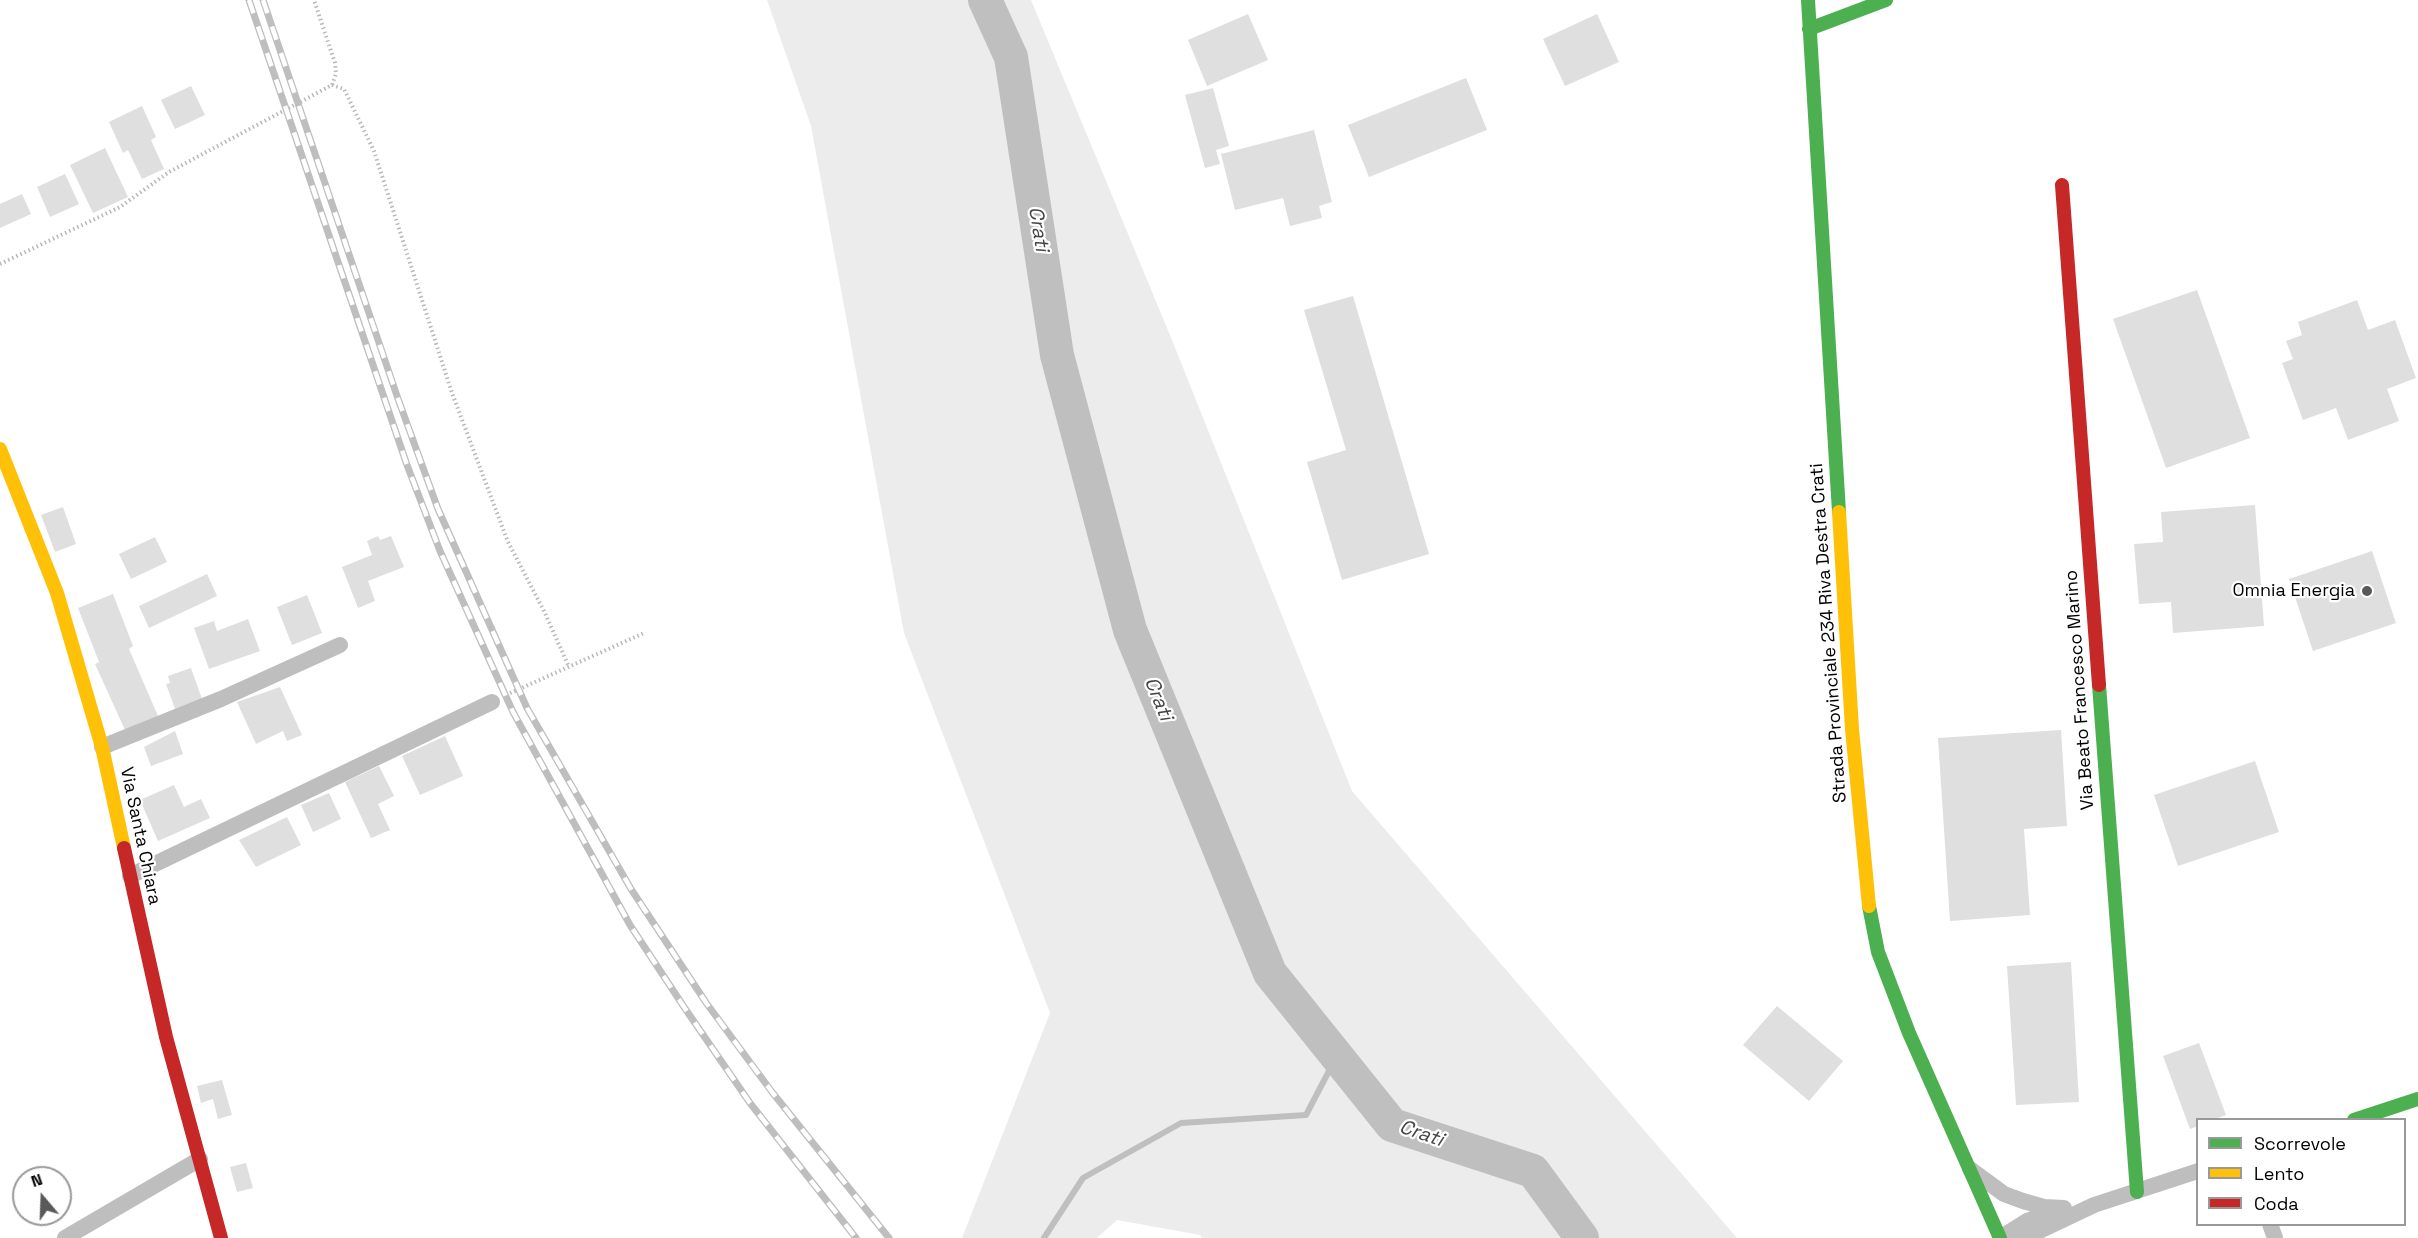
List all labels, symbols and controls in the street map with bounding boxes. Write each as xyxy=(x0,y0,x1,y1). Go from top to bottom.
water label: Crati xyxy=(1023,205,1053,253)
street label: Strada Provinciale 234 Riva Destra Crati xyxy=(1806,462,1852,804)
street label: Via Beato Francesco Marino xyxy=(2061,569,2099,811)
place label: Omnia Energia xyxy=(2232,580,2355,602)
marker: Omnia Energia xyxy=(2360,584,2374,598)
water label: Crati xyxy=(1138,674,1178,724)
street label: Via Santa Chiara xyxy=(115,765,165,907)
water label: Crati xyxy=(1396,1115,1446,1153)
legend xyxy=(2196,1118,2406,1226)
text: Scorrevole xyxy=(2254,1132,2346,1155)
text: Lento xyxy=(2254,1162,2304,1185)
north arrow xyxy=(12,1166,72,1226)
text: N xyxy=(28,1169,45,1192)
text: Coda xyxy=(2254,1192,2299,1215)

